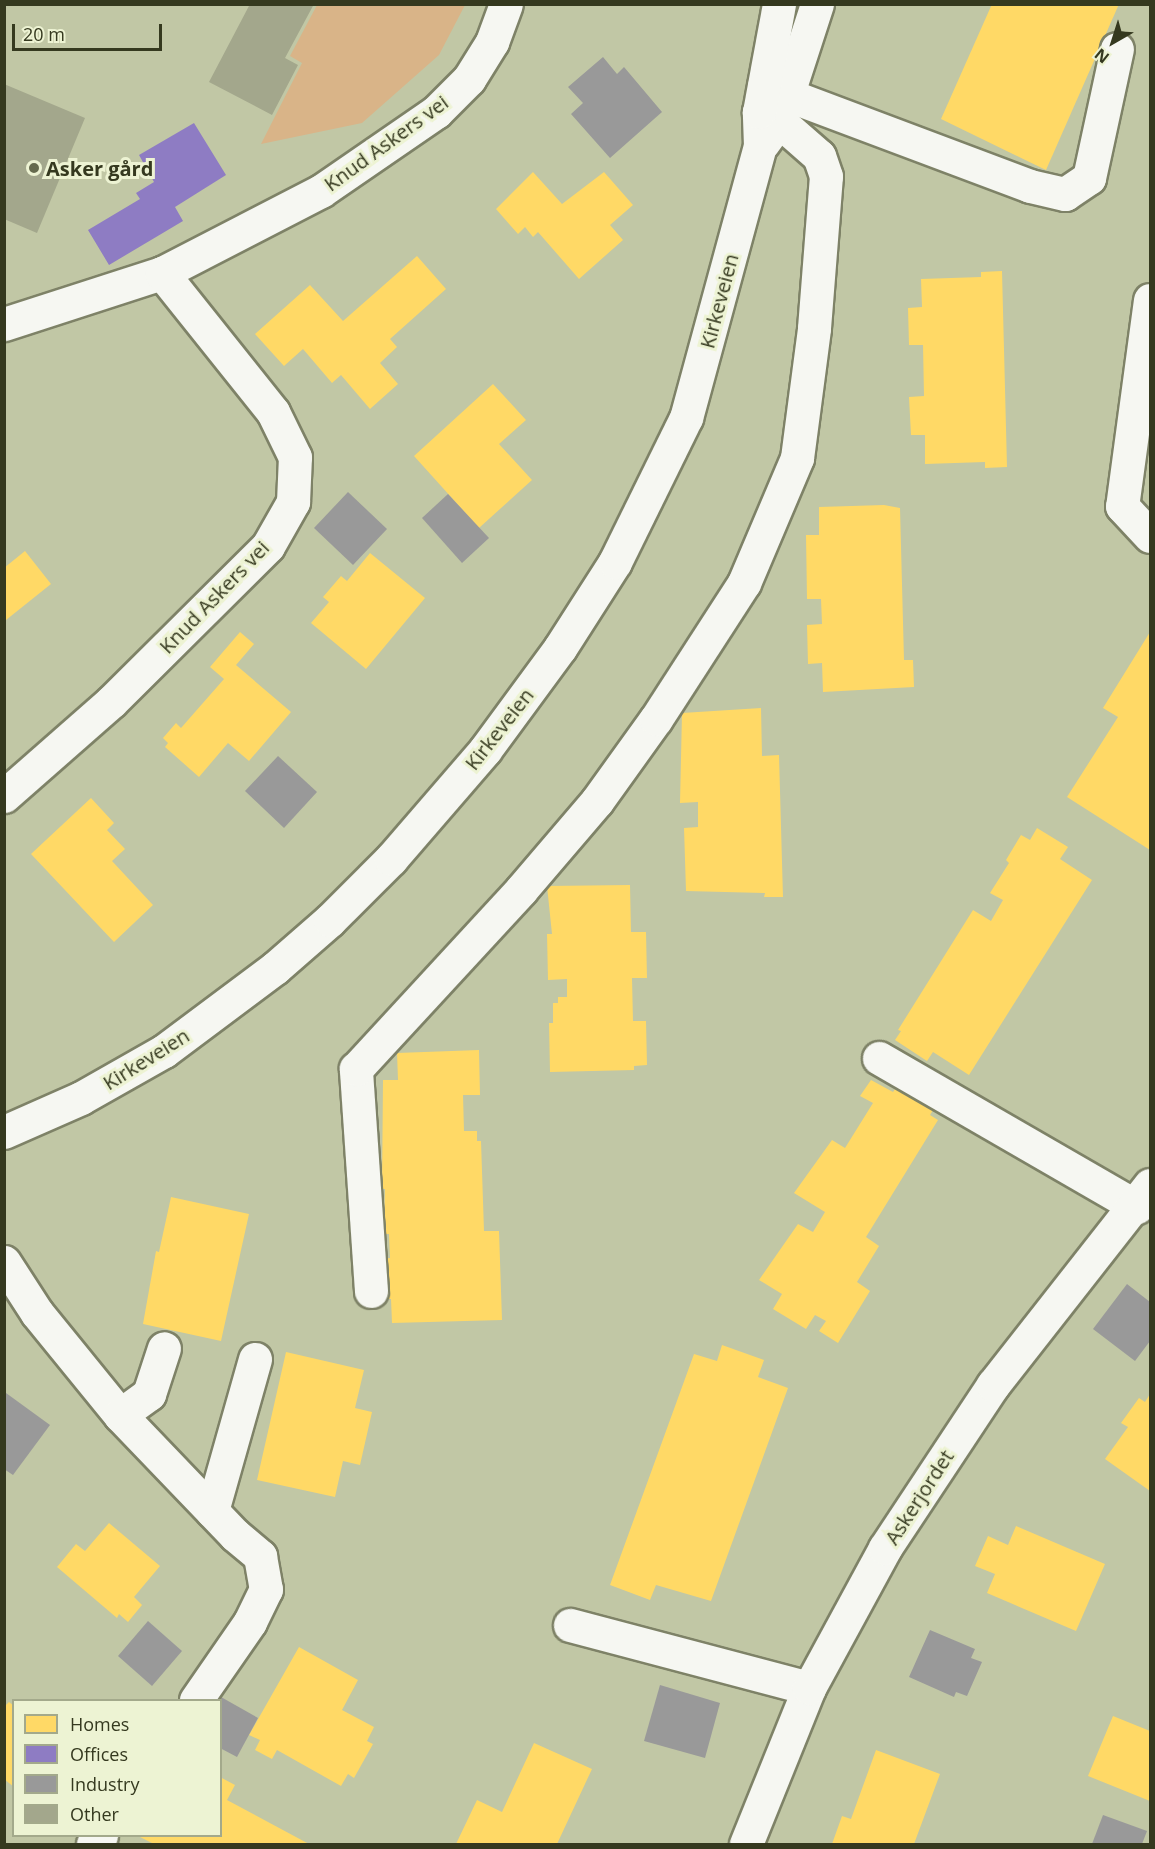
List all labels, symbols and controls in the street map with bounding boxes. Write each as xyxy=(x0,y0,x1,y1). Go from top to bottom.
scale bar xyxy=(15,12,165,50)
north arrow xyxy=(1083,12,1143,72)
text: 20 m xyxy=(23,22,65,46)
text: N xyxy=(1090,43,1114,69)
street label: Knud Askers vei xyxy=(319,90,453,196)
place label: Asker gård xyxy=(46,156,153,180)
marker: Asker gård xyxy=(27,161,41,175)
street label: Kirkeveien xyxy=(695,251,743,351)
street label: Knud Askers vei xyxy=(154,536,274,658)
street label: Kirkeveien xyxy=(460,683,538,775)
street label: Kirkeveien xyxy=(99,1023,193,1095)
street label: Askerjordet xyxy=(880,1445,958,1549)
legend xyxy=(12,1699,222,1837)
text: Homes xyxy=(70,1712,129,1736)
text: Offices xyxy=(70,1742,128,1766)
text: Industry xyxy=(70,1772,140,1796)
text: Other xyxy=(70,1802,119,1826)

